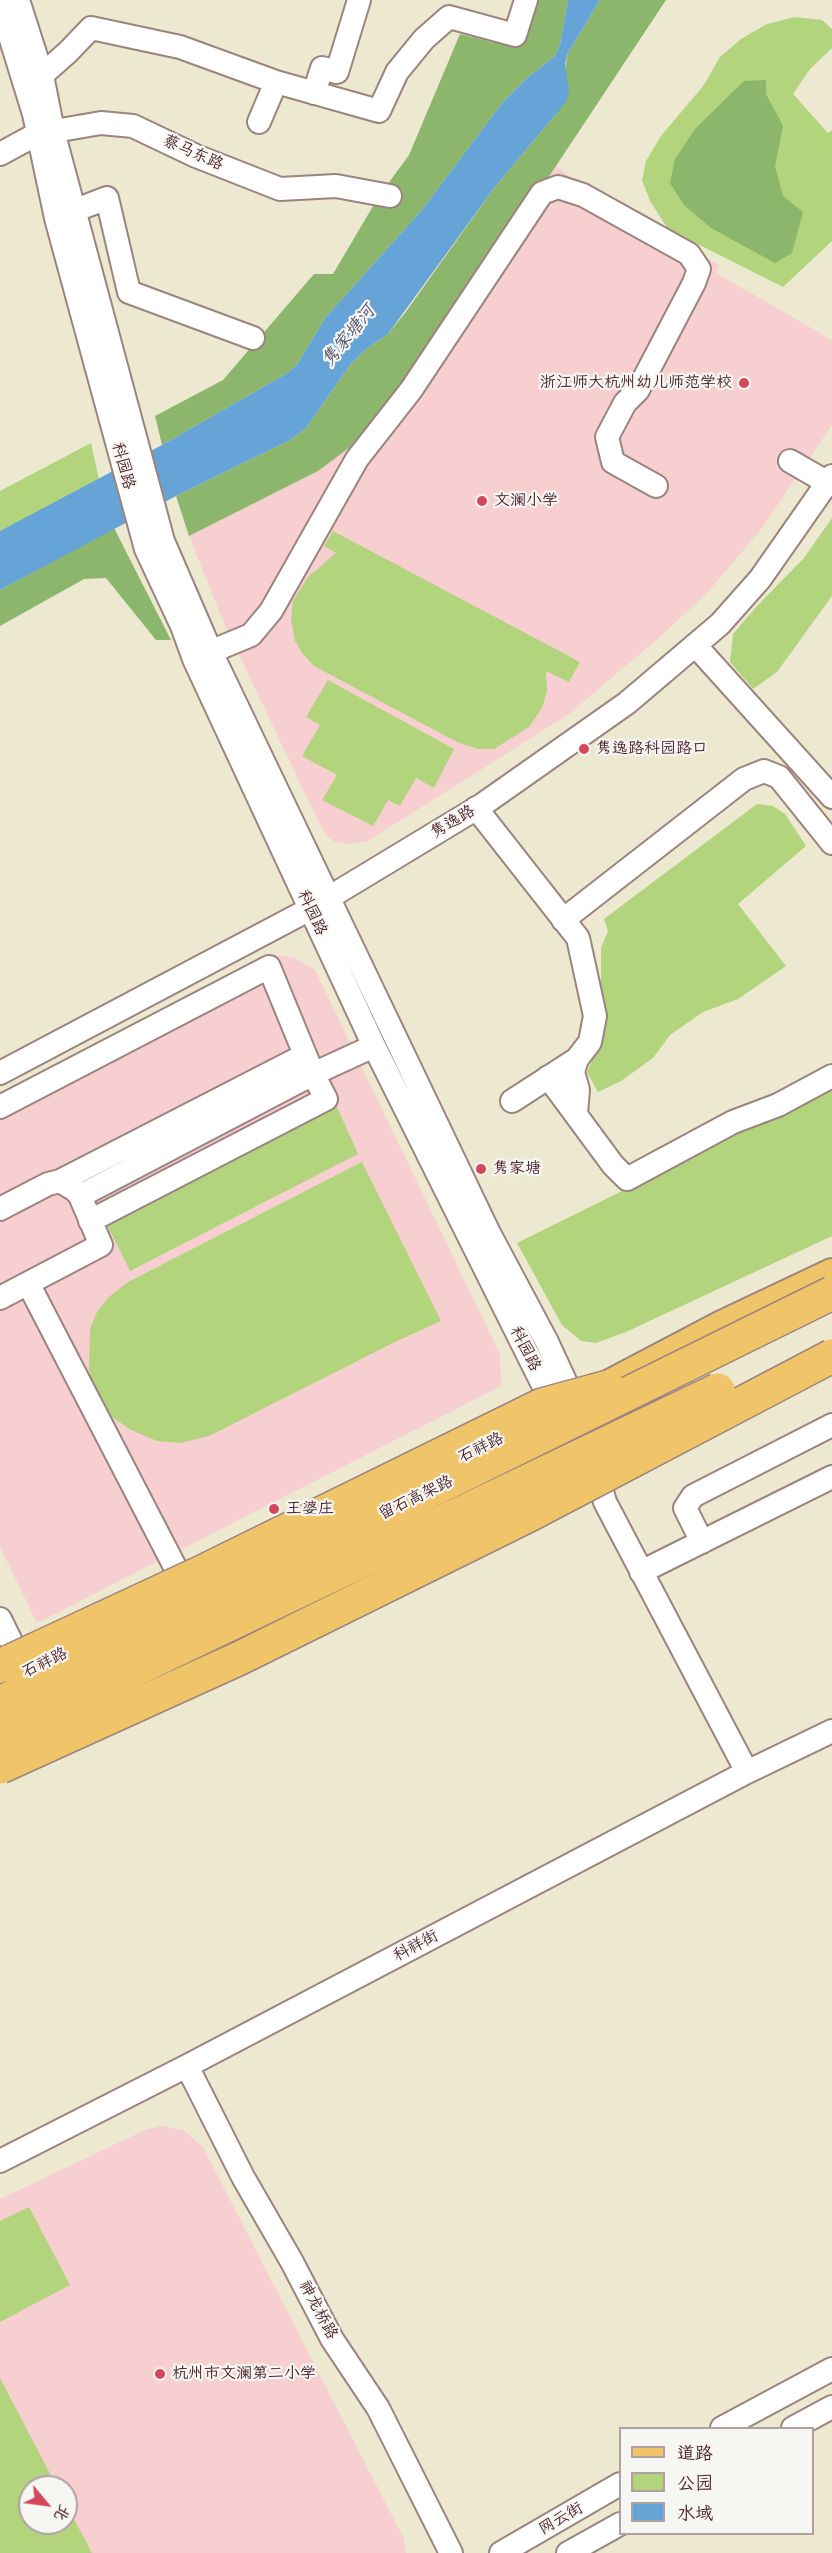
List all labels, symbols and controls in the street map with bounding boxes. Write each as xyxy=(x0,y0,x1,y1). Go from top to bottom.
street label: 蔡马东路 xyxy=(160,131,226,175)
water label: 隽家塘河 xyxy=(318,301,380,371)
place label: 浙江师大杭州幼儿师范学校 xyxy=(540,373,732,393)
marker: 浙江师大杭州幼儿师范学校 xyxy=(737,376,751,390)
street label: 科园路 xyxy=(108,440,138,492)
place label: 文澜小学 xyxy=(494,491,558,511)
marker: 文澜小学 xyxy=(475,494,489,508)
place label: 隽逸路科园路口 xyxy=(596,739,708,759)
marker: 隽逸路科园路口 xyxy=(577,742,591,756)
street label: 隽逸路 xyxy=(427,801,479,843)
street label: 科园路 xyxy=(293,887,331,939)
place label: 隽家塘 xyxy=(493,1159,541,1179)
marker: 隽家塘 xyxy=(474,1162,488,1176)
street label: 科园路 xyxy=(506,1323,544,1375)
street label: 石祥路 xyxy=(455,1429,507,1467)
street label: 留石高架路 xyxy=(376,1472,456,1524)
place label: 王婆庄 xyxy=(286,1499,334,1519)
marker: 王婆庄 xyxy=(267,1502,281,1516)
street label: 石祥路 xyxy=(19,1644,71,1682)
street label: 科祥街 xyxy=(390,1926,442,1966)
street label: 神龙桥路 xyxy=(295,2277,341,2343)
place label: 杭州市文澜第二小学 xyxy=(172,2364,316,2384)
marker: 杭州市文澜第二小学 xyxy=(153,2367,167,2381)
legend xyxy=(619,2427,814,2535)
text: 道路 xyxy=(677,2441,713,2465)
text: 公园 xyxy=(677,2471,713,2495)
north arrow xyxy=(18,2475,78,2535)
street label: 网云街 xyxy=(535,2499,587,2539)
text: 北 xyxy=(49,2501,76,2525)
text: 水域 xyxy=(677,2501,713,2525)

